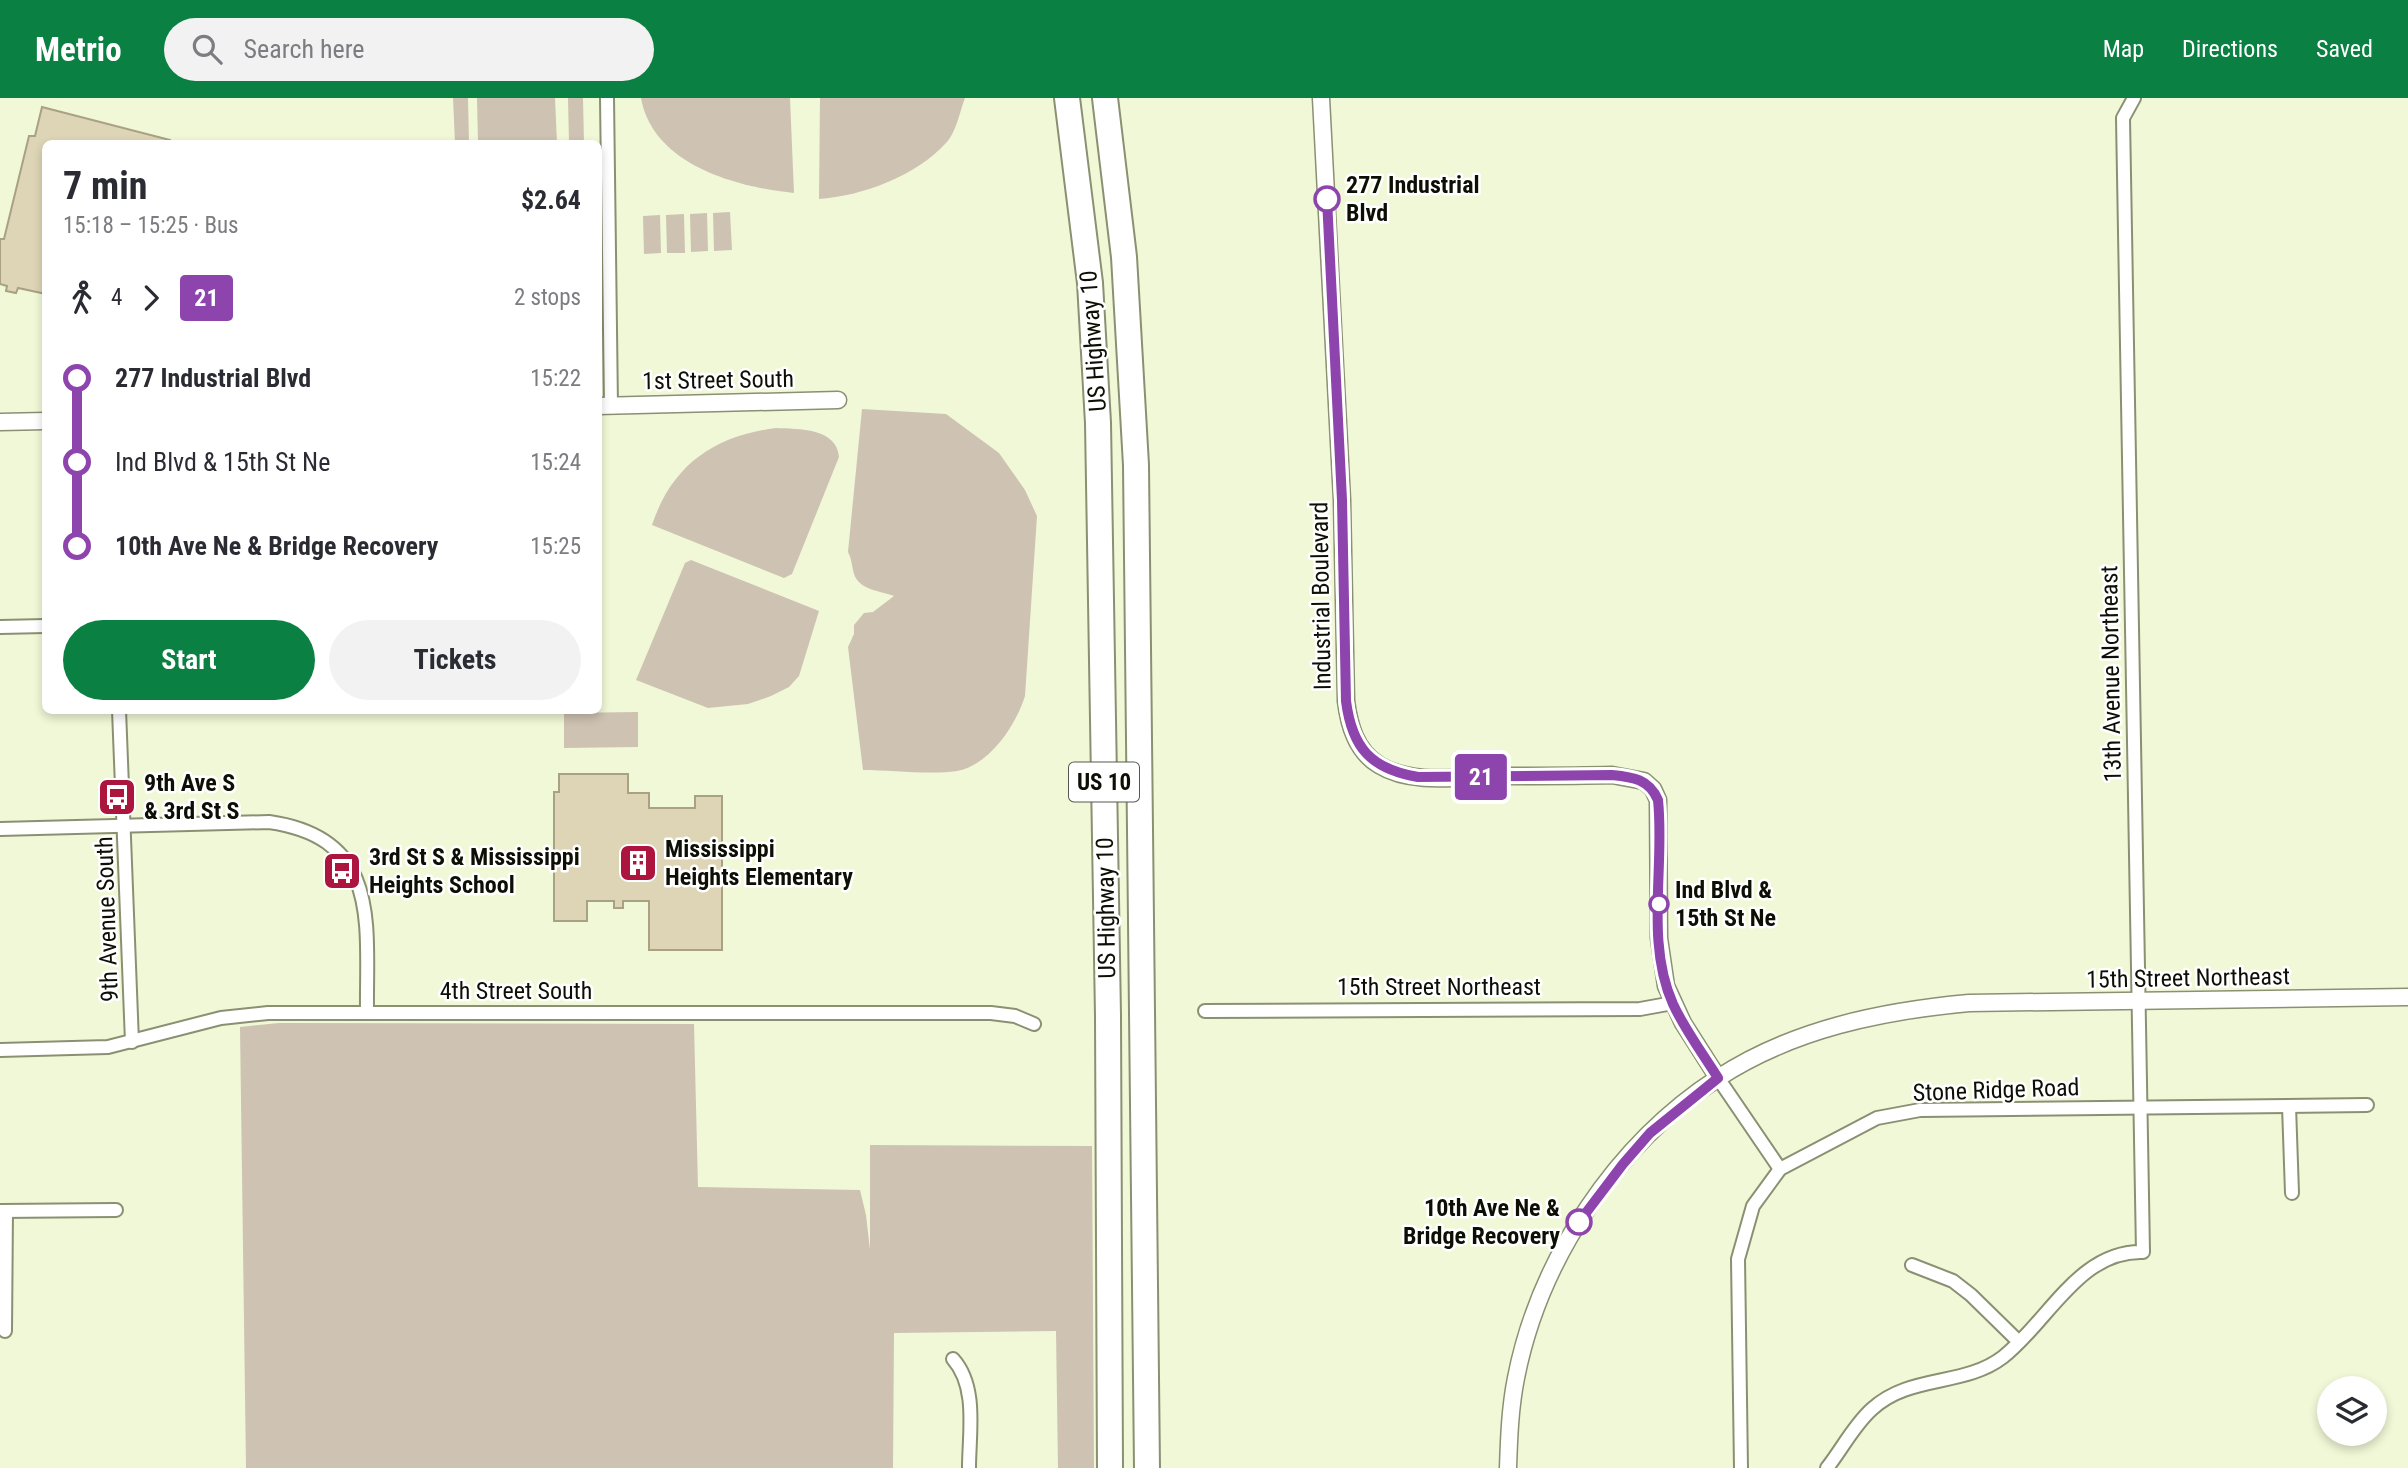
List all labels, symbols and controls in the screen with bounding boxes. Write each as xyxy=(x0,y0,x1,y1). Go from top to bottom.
search box xyxy=(164,18,654,81)
text: Metrio xyxy=(35,30,122,69)
icon: search xyxy=(188,30,226,68)
text: Search here xyxy=(244,34,365,64)
text: Map xyxy=(2103,35,2144,63)
text: Directions xyxy=(2182,35,2278,63)
text: Saved xyxy=(2316,35,2373,63)
text: 7 min xyxy=(63,164,147,208)
place label: 277 Industrial Blvd xyxy=(1346,171,1480,227)
text: $2.64 xyxy=(521,185,581,215)
marker: 277 Industrial Blvd xyxy=(1314,186,1340,212)
text: 15:18 – 15:25 · Bus xyxy=(63,212,239,239)
street label: US Highway 10 xyxy=(1074,270,1112,412)
icon: walk xyxy=(63,279,101,317)
icon: forward xyxy=(132,279,170,317)
text: 4 xyxy=(111,284,122,311)
text: 21 xyxy=(194,284,219,312)
text: 2 stops xyxy=(514,284,581,311)
text: 277 Industrial Blvd xyxy=(115,363,311,393)
text: 15:22 xyxy=(530,365,581,392)
street label: 1st Street South xyxy=(642,365,794,395)
text: Ind Blvd & 15th St Ne xyxy=(115,447,330,477)
text: 15:24 xyxy=(530,449,581,476)
street label: Industrial Boulevard xyxy=(1305,502,1337,690)
text: 10th Ave Ne & Bridge Recovery xyxy=(115,531,438,561)
text: 15:25 xyxy=(530,533,581,560)
street label: 13th Avenue Northeast xyxy=(2095,565,2127,783)
button: Start xyxy=(63,620,315,700)
button: Tickets xyxy=(329,620,581,700)
line badge: 21 xyxy=(1450,754,1512,800)
road number: US 10 xyxy=(1069,762,1139,802)
text: 21 xyxy=(1469,763,1493,791)
place label: 9th Ave S & 3rd St S xyxy=(144,769,240,825)
bus stop icon: 9th Ave S & 3rd St S xyxy=(96,776,138,818)
place label: Mississippi Heights Elementary xyxy=(665,835,853,891)
street label: 9th Avenue South xyxy=(90,836,124,1002)
street label: US Highway 10 xyxy=(1091,837,1121,979)
building icon: Mississippi Heights Elementary xyxy=(617,842,659,884)
place label: 3rd St S & Mississippi Heights School xyxy=(369,843,580,899)
bus stop icon: 3rd St S & Mississippi Heights School xyxy=(321,850,363,892)
place label: Ind Blvd & 15th St Ne xyxy=(1675,876,1776,932)
marker: Ind Blvd & 15th St Ne xyxy=(1649,894,1669,914)
street label: 15th Street Northeast xyxy=(2086,962,2290,994)
street label: 15th Street Northeast xyxy=(1337,973,1541,1001)
street label: 4th Street South xyxy=(440,977,592,1005)
street label: Stone Ridge Road xyxy=(1912,1073,2080,1107)
place label: 10th Ave Ne & Bridge Recovery xyxy=(1403,1194,1560,1250)
marker: 10th Ave Ne & Bridge Recovery xyxy=(1566,1209,1592,1235)
map controls xyxy=(2317,1376,2387,1446)
button: layers xyxy=(2317,1376,2387,1446)

